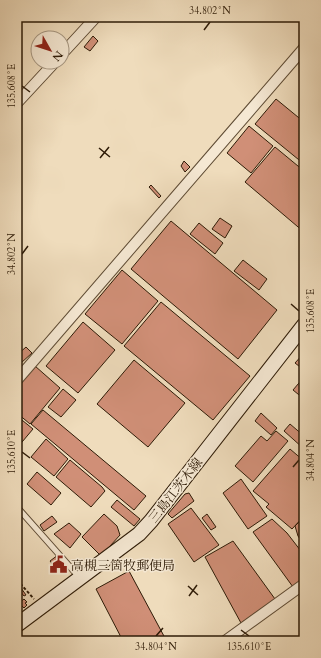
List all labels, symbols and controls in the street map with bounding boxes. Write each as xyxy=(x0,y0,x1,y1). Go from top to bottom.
text: 34.802°N xyxy=(189,4,231,18)
north arrow xyxy=(30,30,70,70)
text: N xyxy=(48,48,66,65)
text: 135.608°E xyxy=(5,64,19,108)
text: 34.802°N xyxy=(5,233,19,275)
text: 135.608°E xyxy=(304,289,318,333)
text: 135.610°E xyxy=(5,430,19,474)
text: 34.804°N xyxy=(304,439,318,481)
street label: 三島江茨木線 xyxy=(145,454,207,527)
public building icon: 高槻三箇牧郵便局 xyxy=(48,555,68,575)
place label: 高槻三箇牧郵便局 xyxy=(71,557,175,575)
text: 34.804°N xyxy=(135,640,177,654)
text: 135.610°E xyxy=(227,640,271,654)

